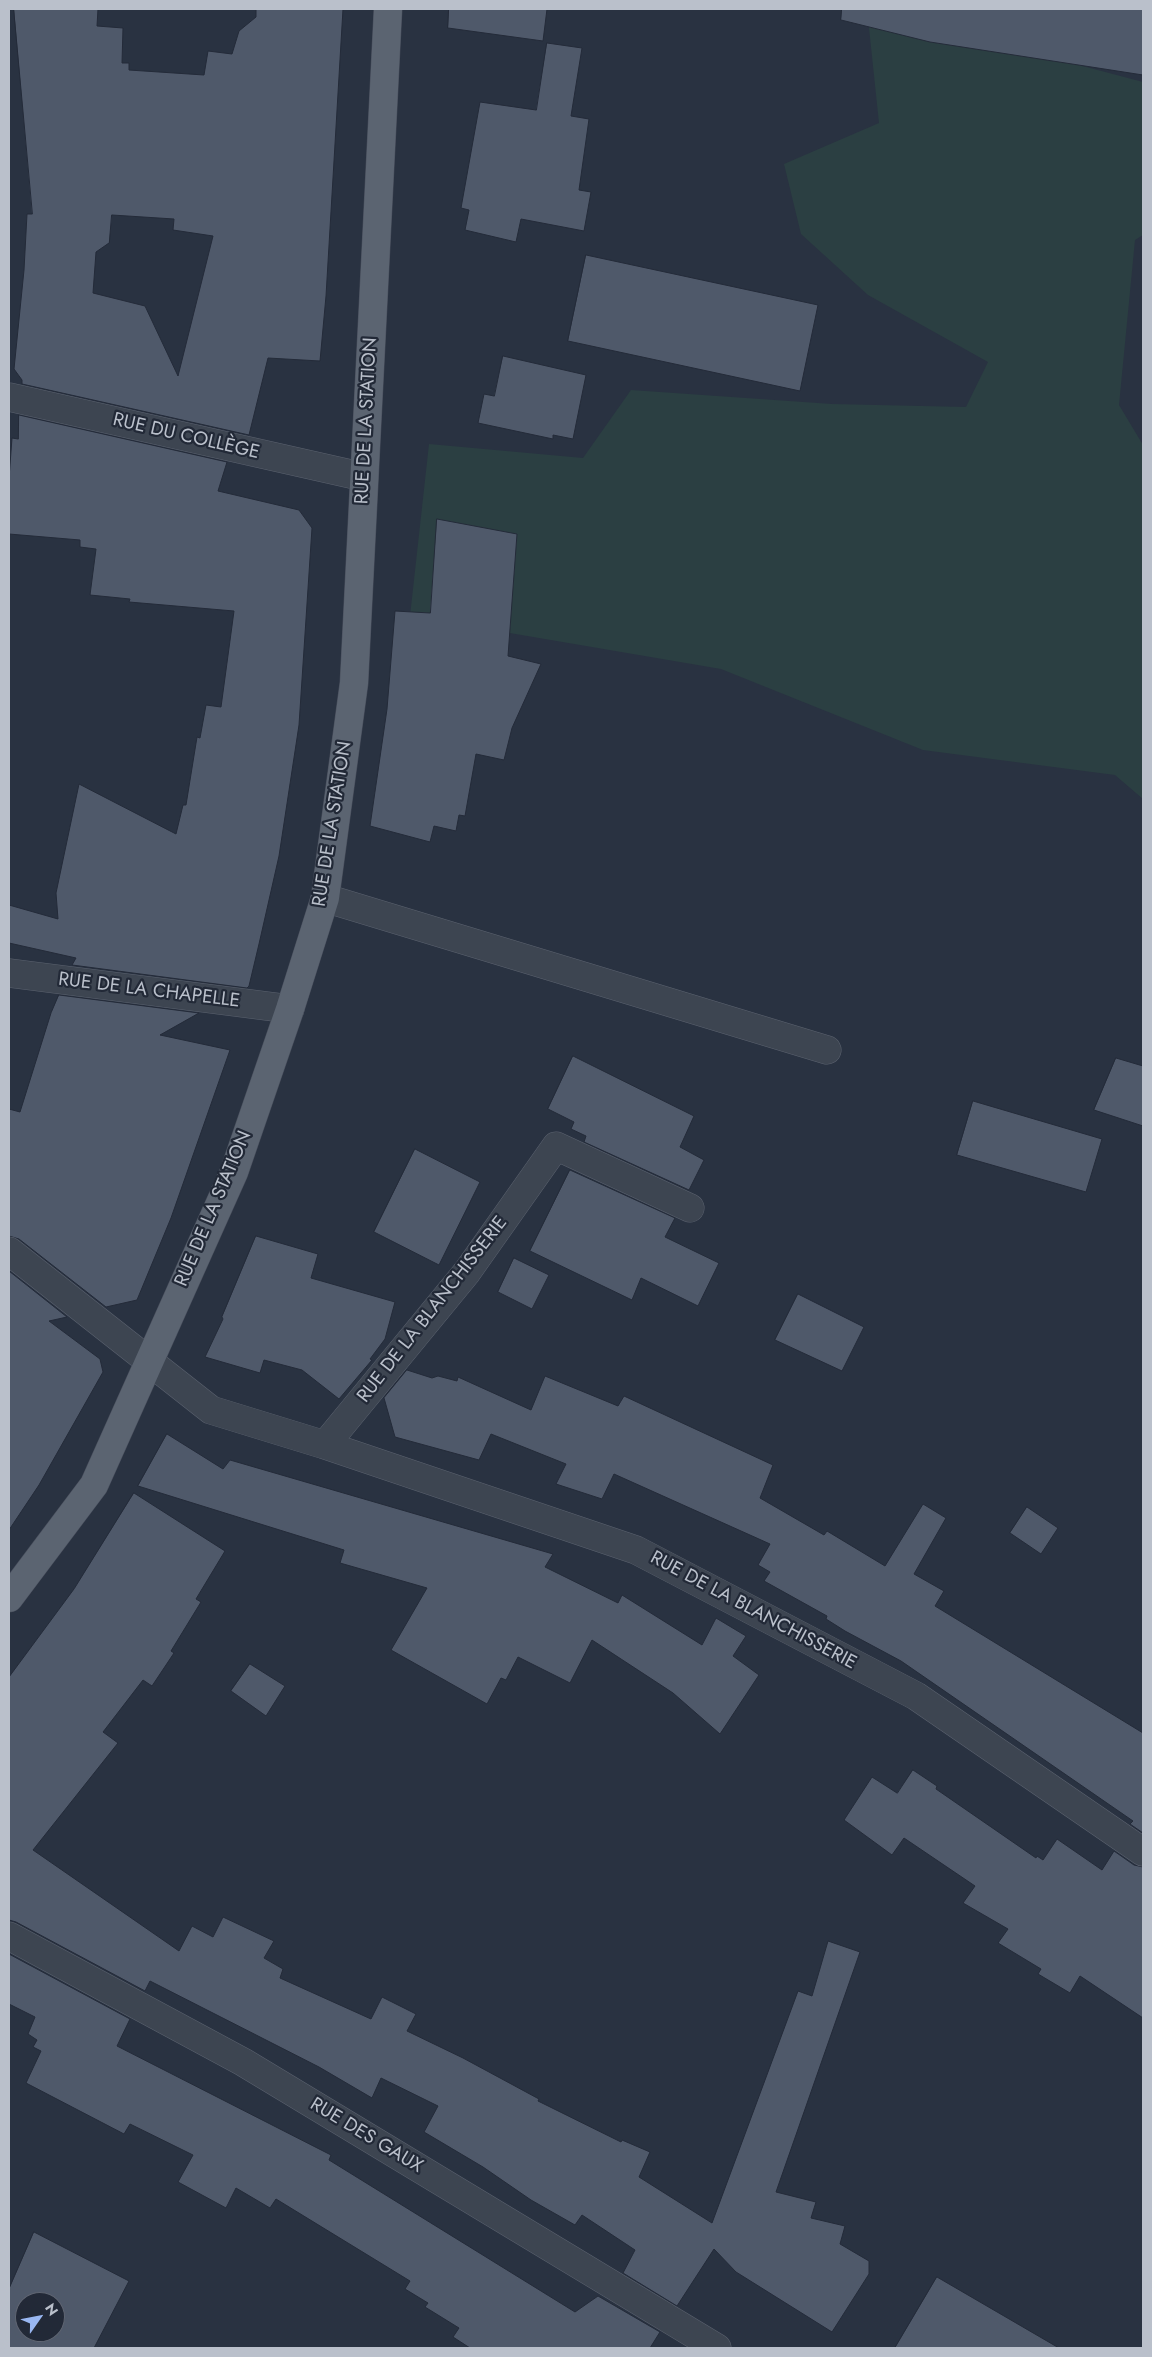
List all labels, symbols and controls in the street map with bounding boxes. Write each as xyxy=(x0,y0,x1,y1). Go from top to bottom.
street label: RUE DE LA STATION xyxy=(351,337,383,505)
street label: RUE DU COLLÈGE xyxy=(110,409,262,465)
street label: RUE DE LA STATION xyxy=(309,740,357,908)
street label: RUE DE LA CHAPELLE xyxy=(57,969,241,1013)
street label: RUE DE LA STATION xyxy=(171,1128,257,1290)
street label: RUE DE LA BLANCHISSERIE xyxy=(353,1212,513,1408)
street label: RUE DE LA BLANCHISSERIE xyxy=(646,1547,860,1675)
street label: RUE DES GAUX xyxy=(306,2093,426,2179)
north arrow xyxy=(15,2292,65,2342)
text: N xyxy=(40,2299,63,2319)

